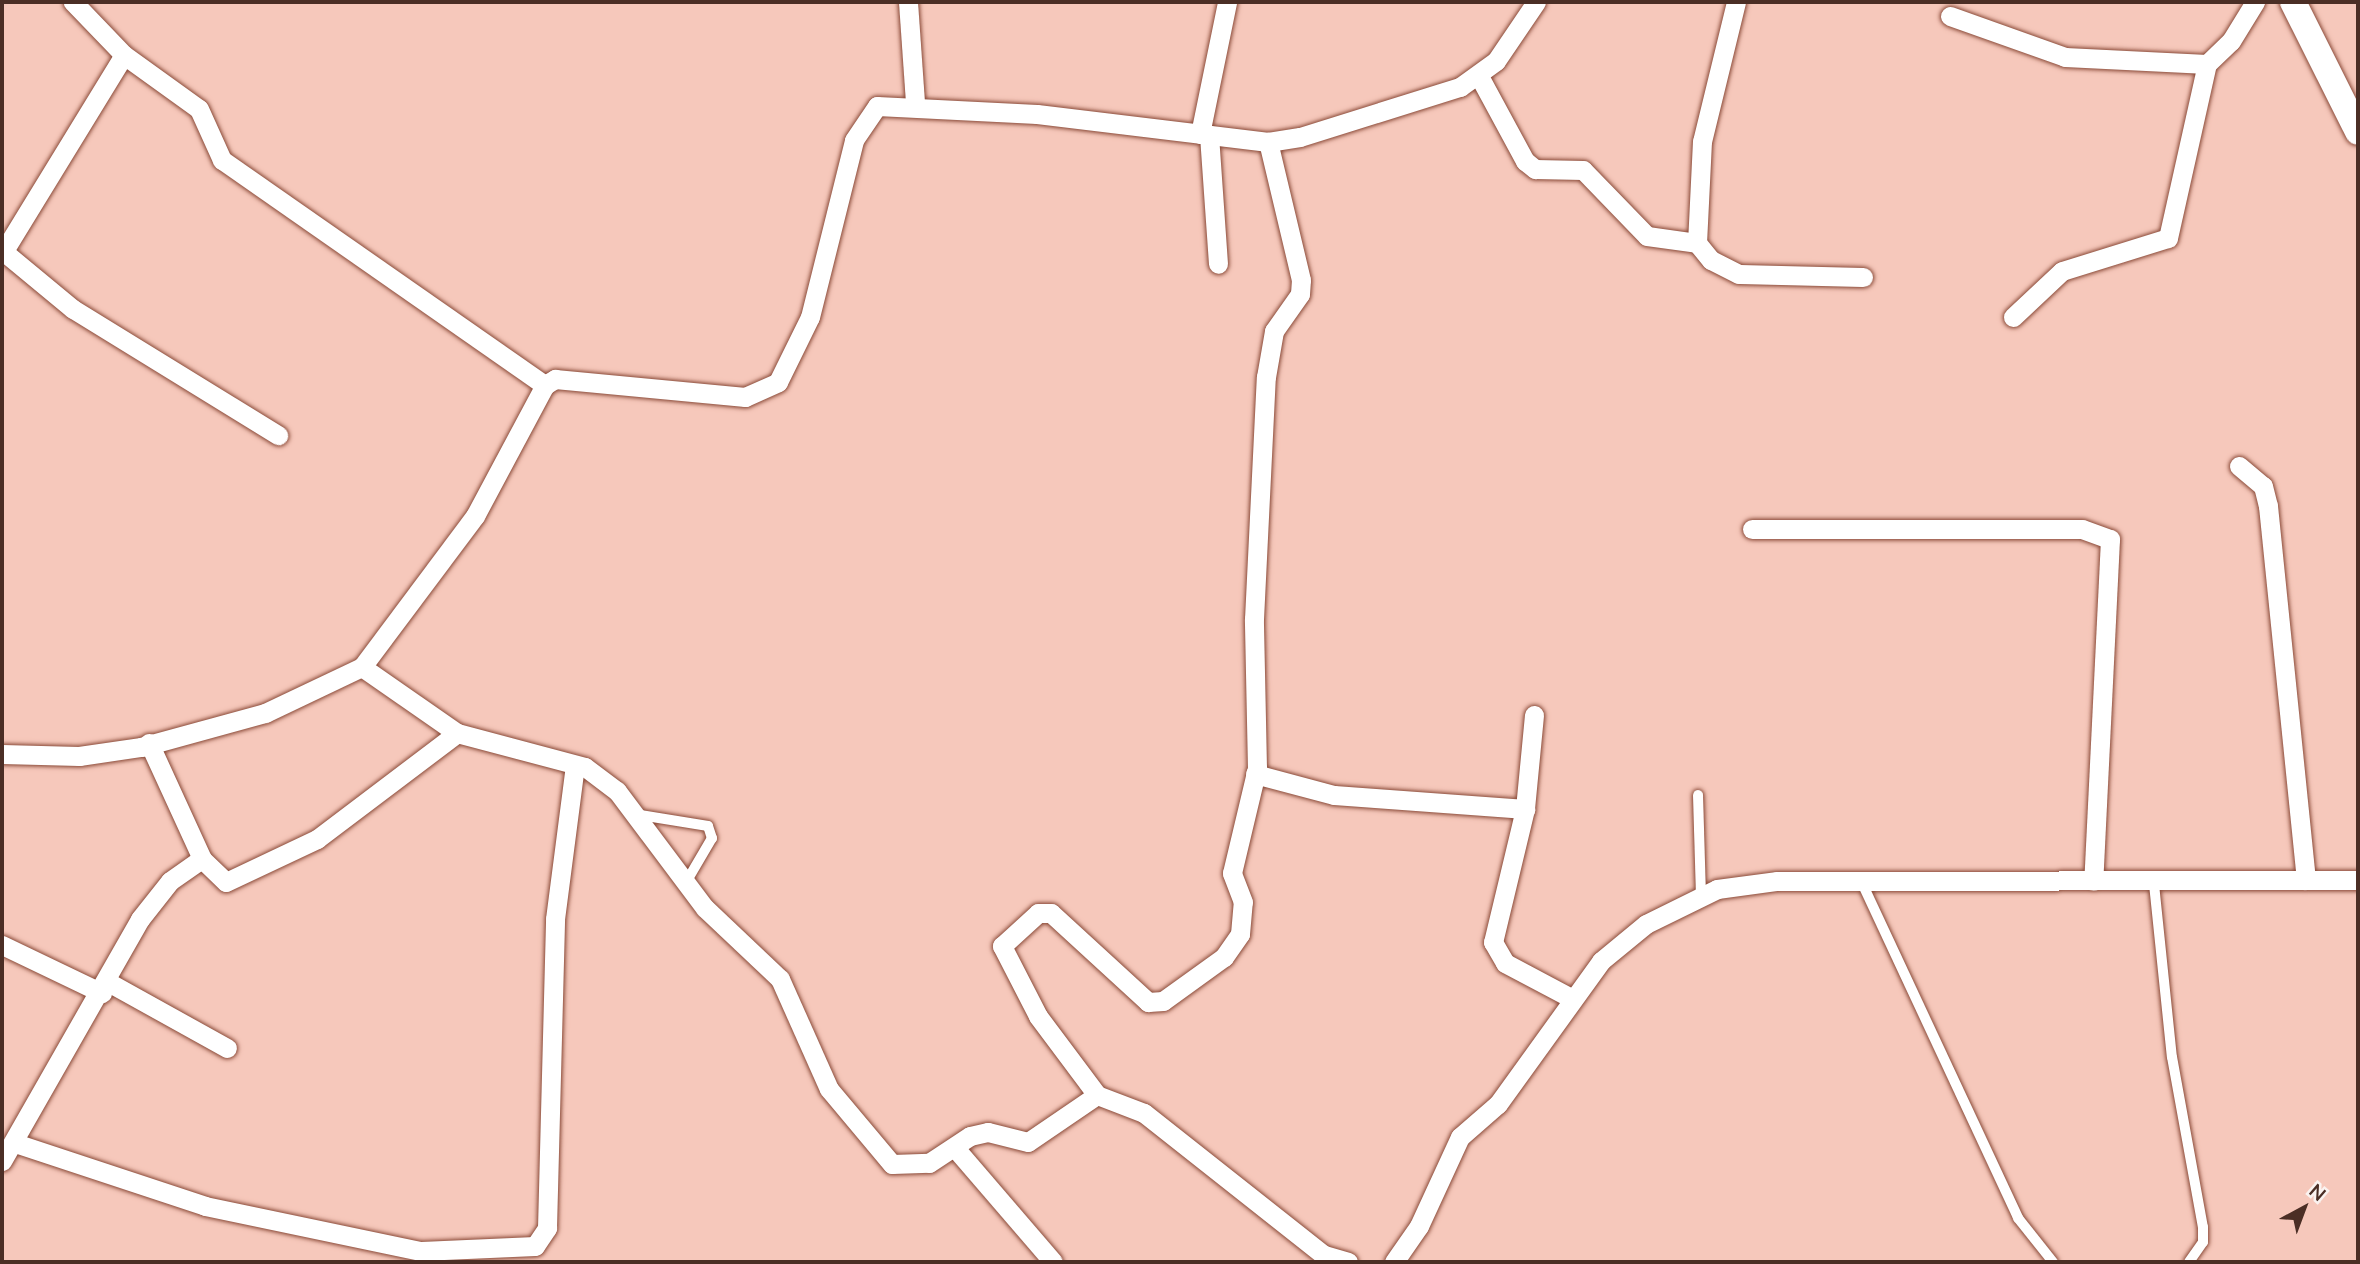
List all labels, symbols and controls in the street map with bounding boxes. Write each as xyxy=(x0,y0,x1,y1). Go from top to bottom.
north arrow xyxy=(2269,1173,2339,1243)
text: N xyxy=(2304,1178,2331,1206)

